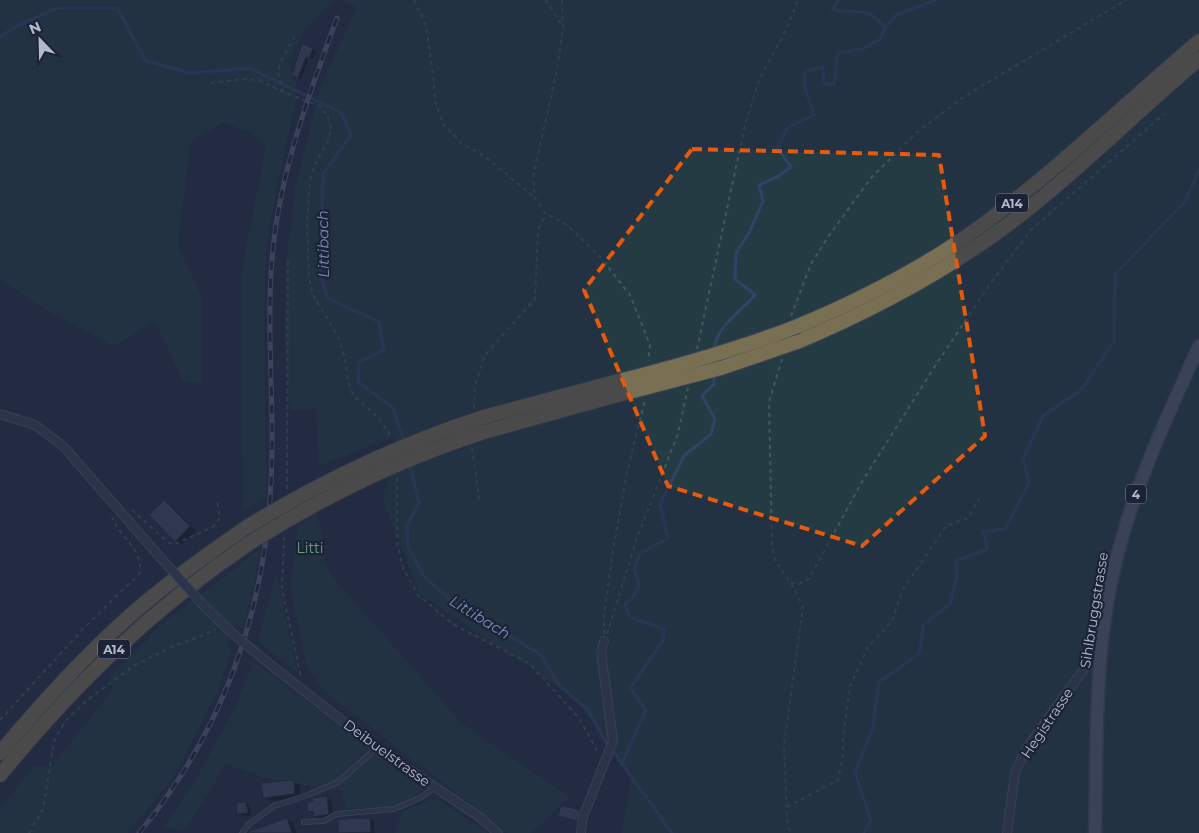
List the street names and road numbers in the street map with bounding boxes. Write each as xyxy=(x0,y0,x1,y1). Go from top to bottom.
road number: A14 xyxy=(996,194,1028,212)
road number: 4 xyxy=(1126,484,1146,504)
street label: Sihlbruggstrasse xyxy=(1076,551,1112,669)
road number: A14 xyxy=(98,640,130,659)
street label: Hegistrasse xyxy=(1017,684,1077,762)
street label: Deibuelstrasse xyxy=(340,715,434,791)

